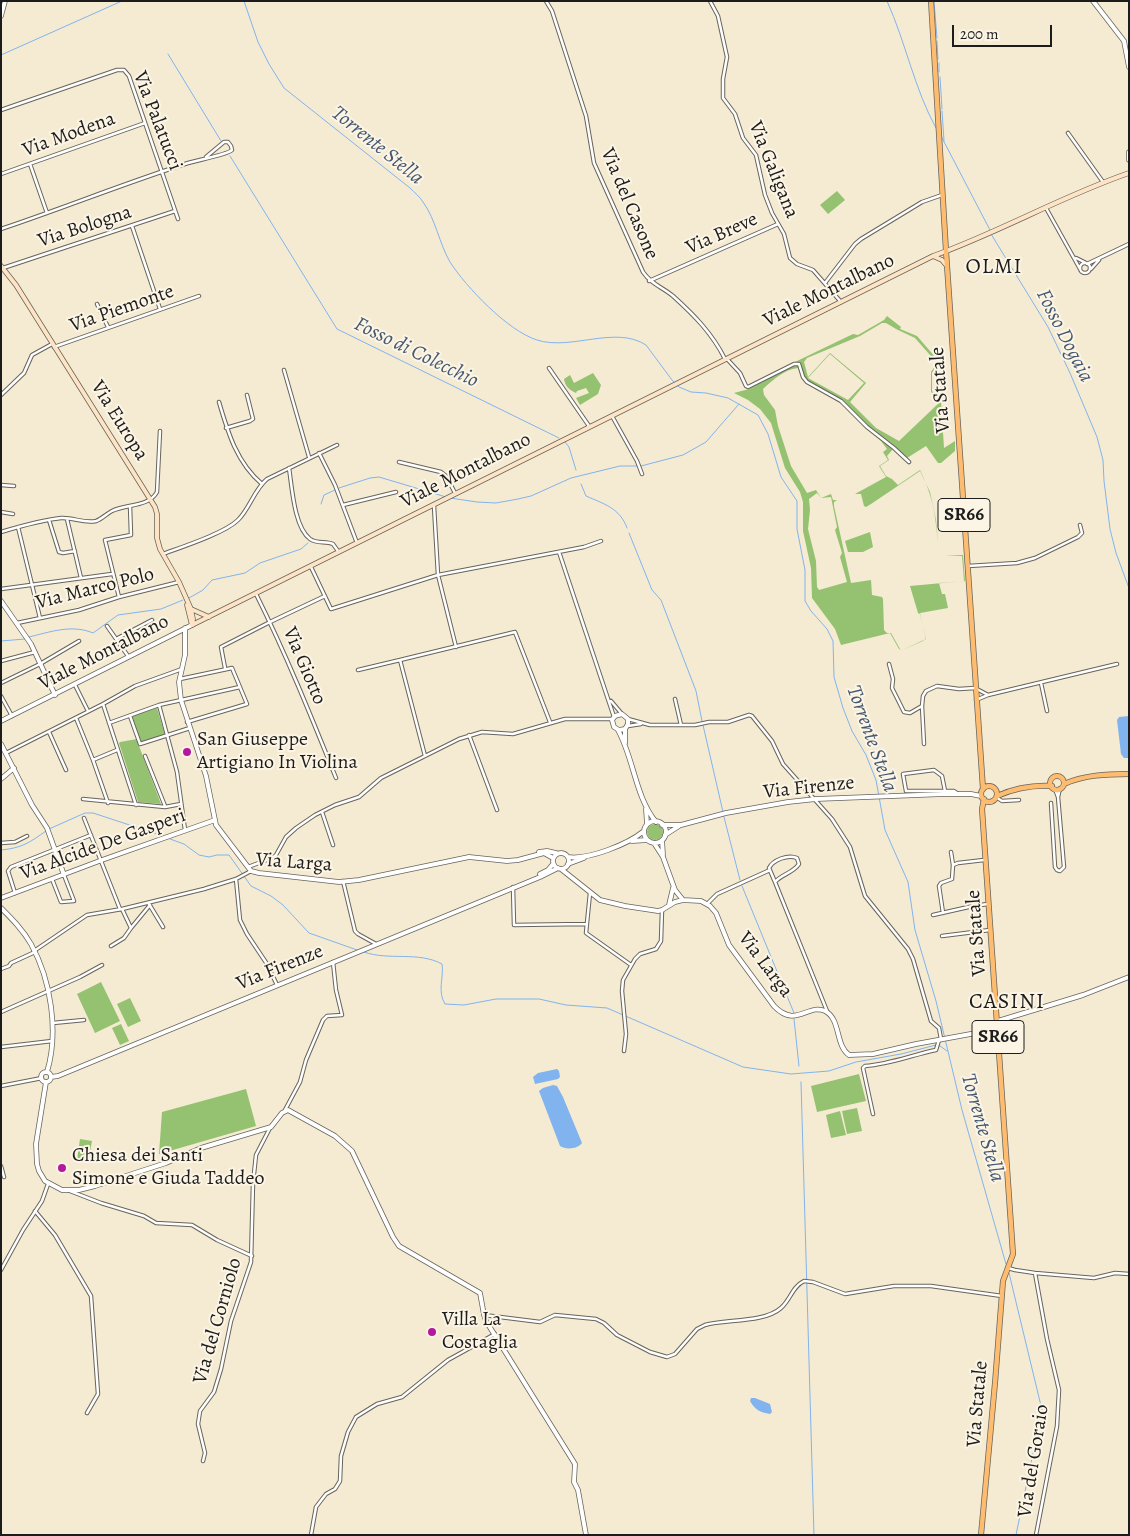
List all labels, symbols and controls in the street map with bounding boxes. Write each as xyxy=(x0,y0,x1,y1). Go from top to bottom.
scale bar xyxy=(955,15,1055,47)
text: 200 m xyxy=(960,24,999,44)
street label: Via Palatucci xyxy=(127,68,187,174)
water label: Torrente Stella xyxy=(326,101,428,191)
street label: Via Modena xyxy=(19,107,119,163)
street label: Via Galigana xyxy=(743,118,803,222)
street label: Via del Casone xyxy=(595,145,663,263)
street label: Via Bologna xyxy=(35,201,135,253)
street label: Via Breve xyxy=(682,208,762,260)
street label: Viale Montalbano xyxy=(760,249,898,333)
district label: OLMI xyxy=(965,255,1023,281)
street label: Via Piemonte xyxy=(67,280,177,338)
water label: Fosso Dogaia xyxy=(1030,285,1098,387)
water label: Fosso di Colecchio xyxy=(350,312,482,394)
street label: Via Statale xyxy=(926,346,956,434)
street label: Via Europa xyxy=(85,377,153,465)
street label: Viale Montalbano xyxy=(397,428,535,514)
road number: SR66 xyxy=(938,498,990,532)
street label: Via Marco Polo xyxy=(33,563,157,615)
street label: Viale Montalbano xyxy=(35,610,173,696)
street label: Via Giotto xyxy=(277,624,331,708)
water label: Torrente Stella xyxy=(840,682,902,796)
place label: San Giuseppe Artigiano In Violina xyxy=(197,728,358,775)
marker: San Giuseppe Artigiano In Violina xyxy=(181,746,193,758)
street label: Via Firenze xyxy=(762,771,856,805)
street label: Via Alcide De Gasperi xyxy=(17,804,189,886)
street label: Via Larga xyxy=(255,848,333,878)
street label: Via Statale xyxy=(962,889,992,977)
street label: Via Larga xyxy=(732,927,798,1003)
street label: Via Firenze xyxy=(233,940,327,996)
district label: CASINI xyxy=(968,990,1046,1016)
road number: SR66 xyxy=(972,1020,1024,1054)
water label: Torrente Stella xyxy=(955,1071,1009,1185)
place label: Chiesa dei Santi Simone e Giuda Taddeo xyxy=(72,1144,264,1191)
marker: Chiesa dei Santi Simone e Giuda Taddeo xyxy=(56,1162,68,1174)
street label: Via del Corniolo xyxy=(189,1255,247,1387)
place label: Villa La Costaglia xyxy=(442,1308,518,1355)
marker: Villa La Costaglia xyxy=(426,1326,438,1338)
street label: Via Statale xyxy=(962,1360,994,1448)
street label: Via del Goraio xyxy=(1013,1403,1055,1519)

